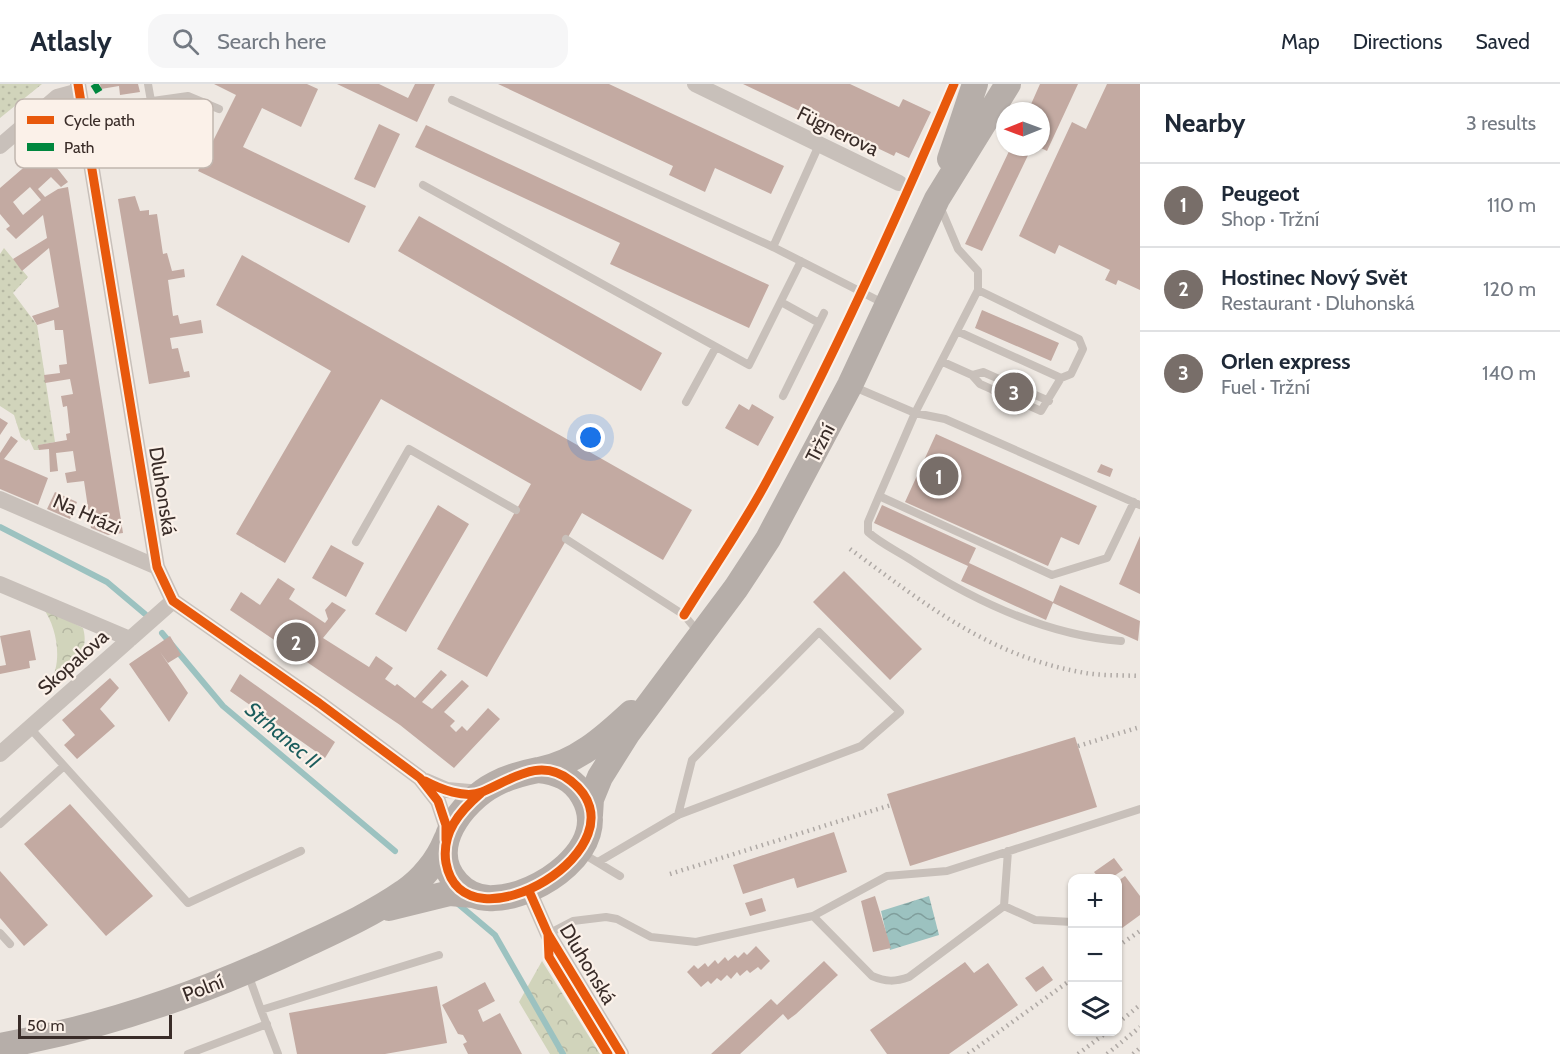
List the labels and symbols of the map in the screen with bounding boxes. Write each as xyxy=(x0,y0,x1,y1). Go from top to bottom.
legend xyxy=(15,99,213,168)
street label: Fügnerova xyxy=(793,101,883,161)
north arrow xyxy=(996,102,1050,156)
text: Cycle path xyxy=(64,111,135,130)
text: Path xyxy=(64,138,95,157)
pin: 3 xyxy=(994,370,1034,414)
street label: Tržní xyxy=(800,420,840,466)
your location xyxy=(576,423,605,452)
street label: Dluhonská xyxy=(144,445,182,537)
pin: 1 xyxy=(920,454,958,498)
street label: Na Hrázi xyxy=(50,489,124,539)
pin: 2 xyxy=(276,620,316,664)
street label: Skopalova xyxy=(33,624,113,700)
water label: Strhanec II xyxy=(240,696,326,774)
street label: Dluhonská xyxy=(555,920,622,1009)
street label: Polní xyxy=(179,969,227,1007)
scale bar xyxy=(18,1012,172,1040)

